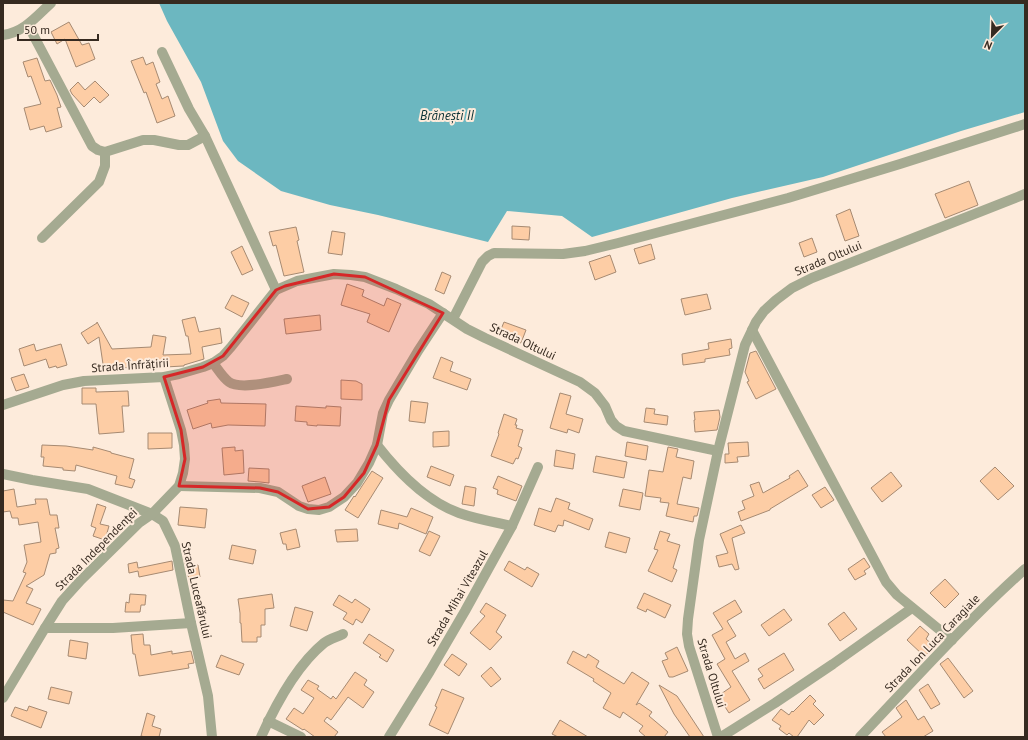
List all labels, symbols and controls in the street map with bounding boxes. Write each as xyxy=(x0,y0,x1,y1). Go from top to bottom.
scale bar xyxy=(18,16,98,42)
north arrow xyxy=(972,16,1012,56)
text: 50 m xyxy=(24,22,50,37)
text: N xyxy=(982,37,994,53)
water label: Brănești II xyxy=(420,107,474,124)
street label: Strada Oltului xyxy=(792,237,864,279)
street label: Strada Oltului xyxy=(487,319,559,363)
street label: Strada Înfrățirii xyxy=(91,355,169,375)
street label: Strada Independenței xyxy=(52,505,140,593)
street label: Strada Luceafărului xyxy=(179,540,215,640)
street label: Strada Mihai Viteazul xyxy=(423,547,491,649)
street label: Strada Ion Luca Caragiale xyxy=(881,591,983,695)
street label: Strada Oltului xyxy=(694,637,730,709)

